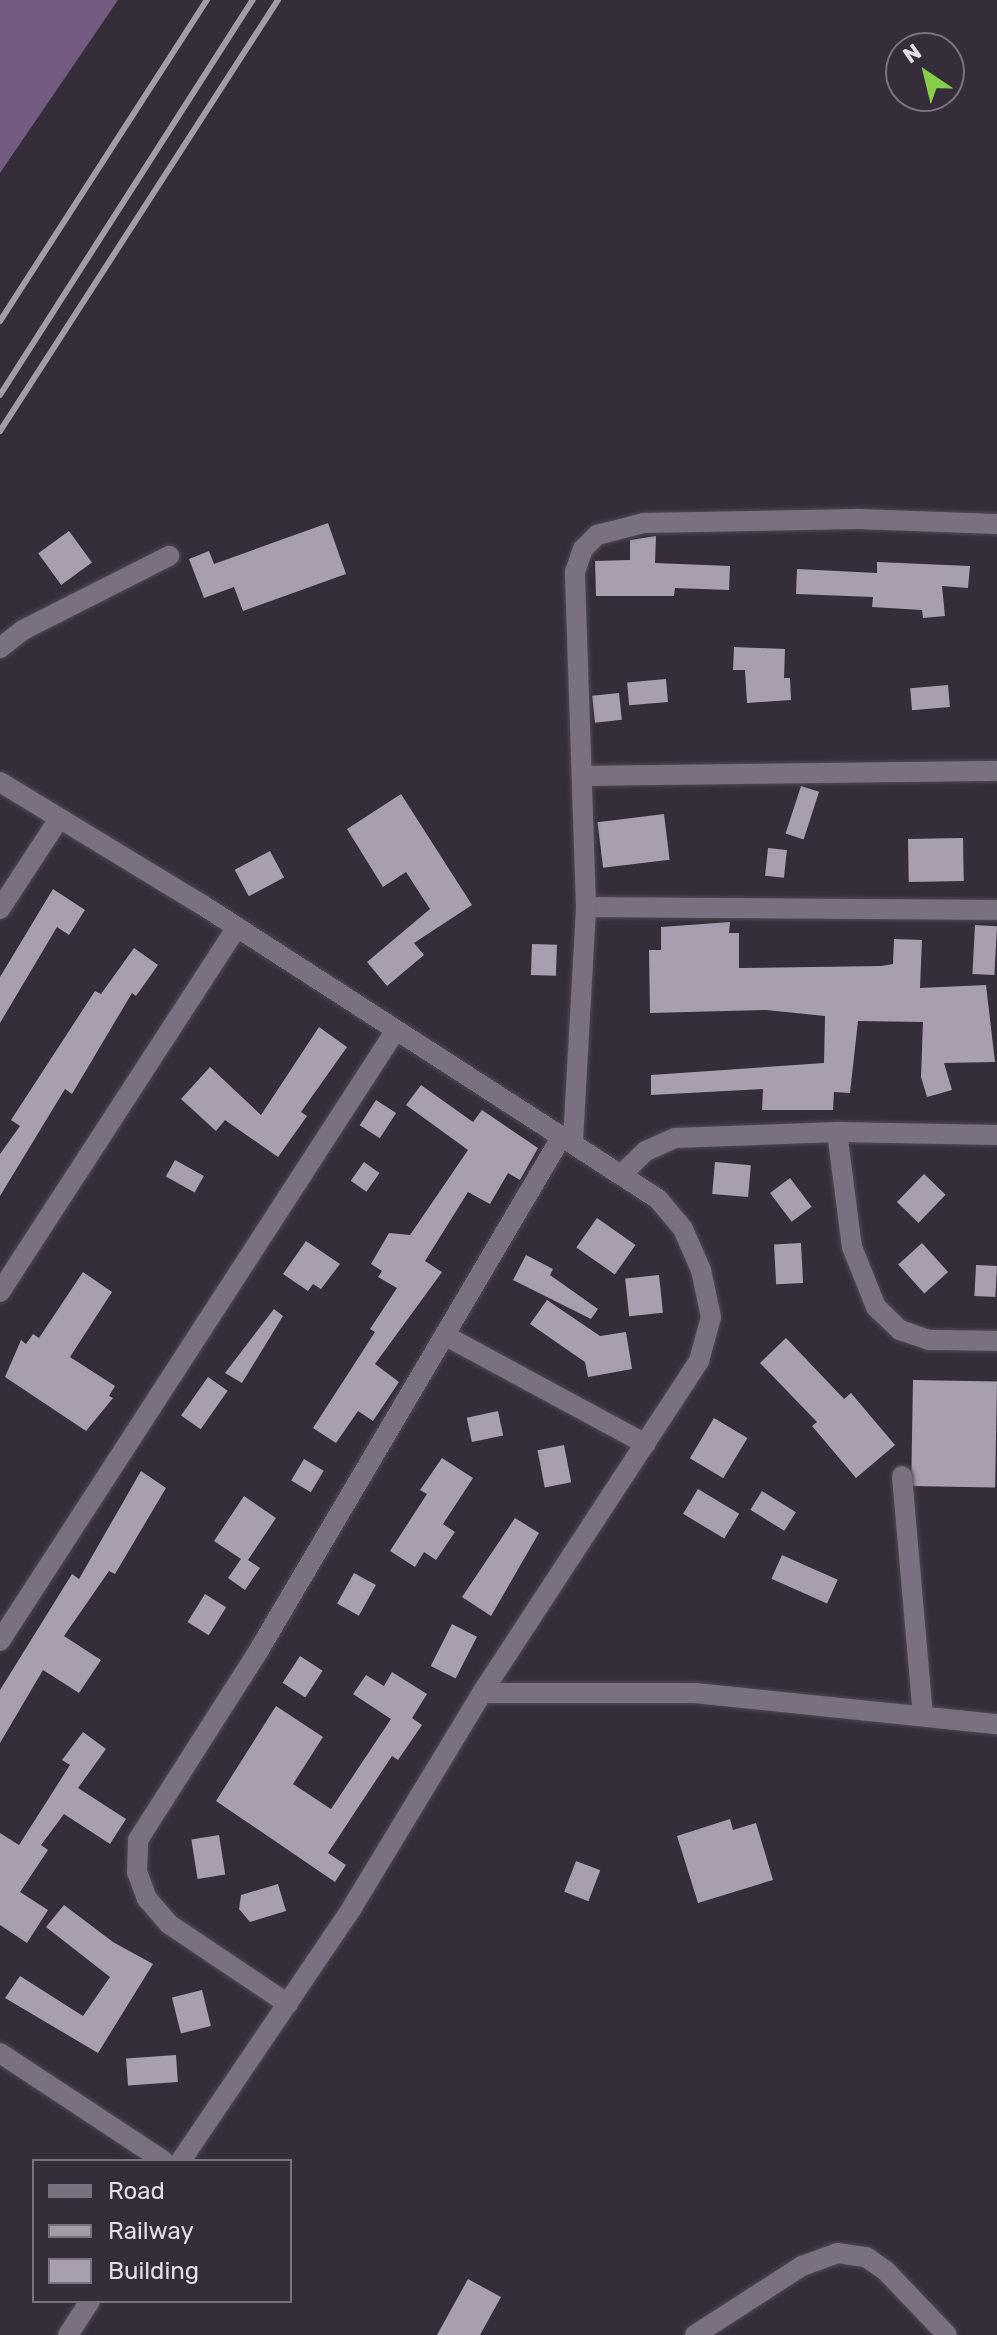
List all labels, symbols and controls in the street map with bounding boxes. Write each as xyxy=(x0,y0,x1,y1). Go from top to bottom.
north arrow xyxy=(885,32,965,112)
text: N xyxy=(898,38,926,69)
legend xyxy=(32,2159,292,2303)
text: Road xyxy=(108,2177,165,2205)
text: Railway xyxy=(108,2217,194,2245)
text: Building xyxy=(108,2257,199,2285)

